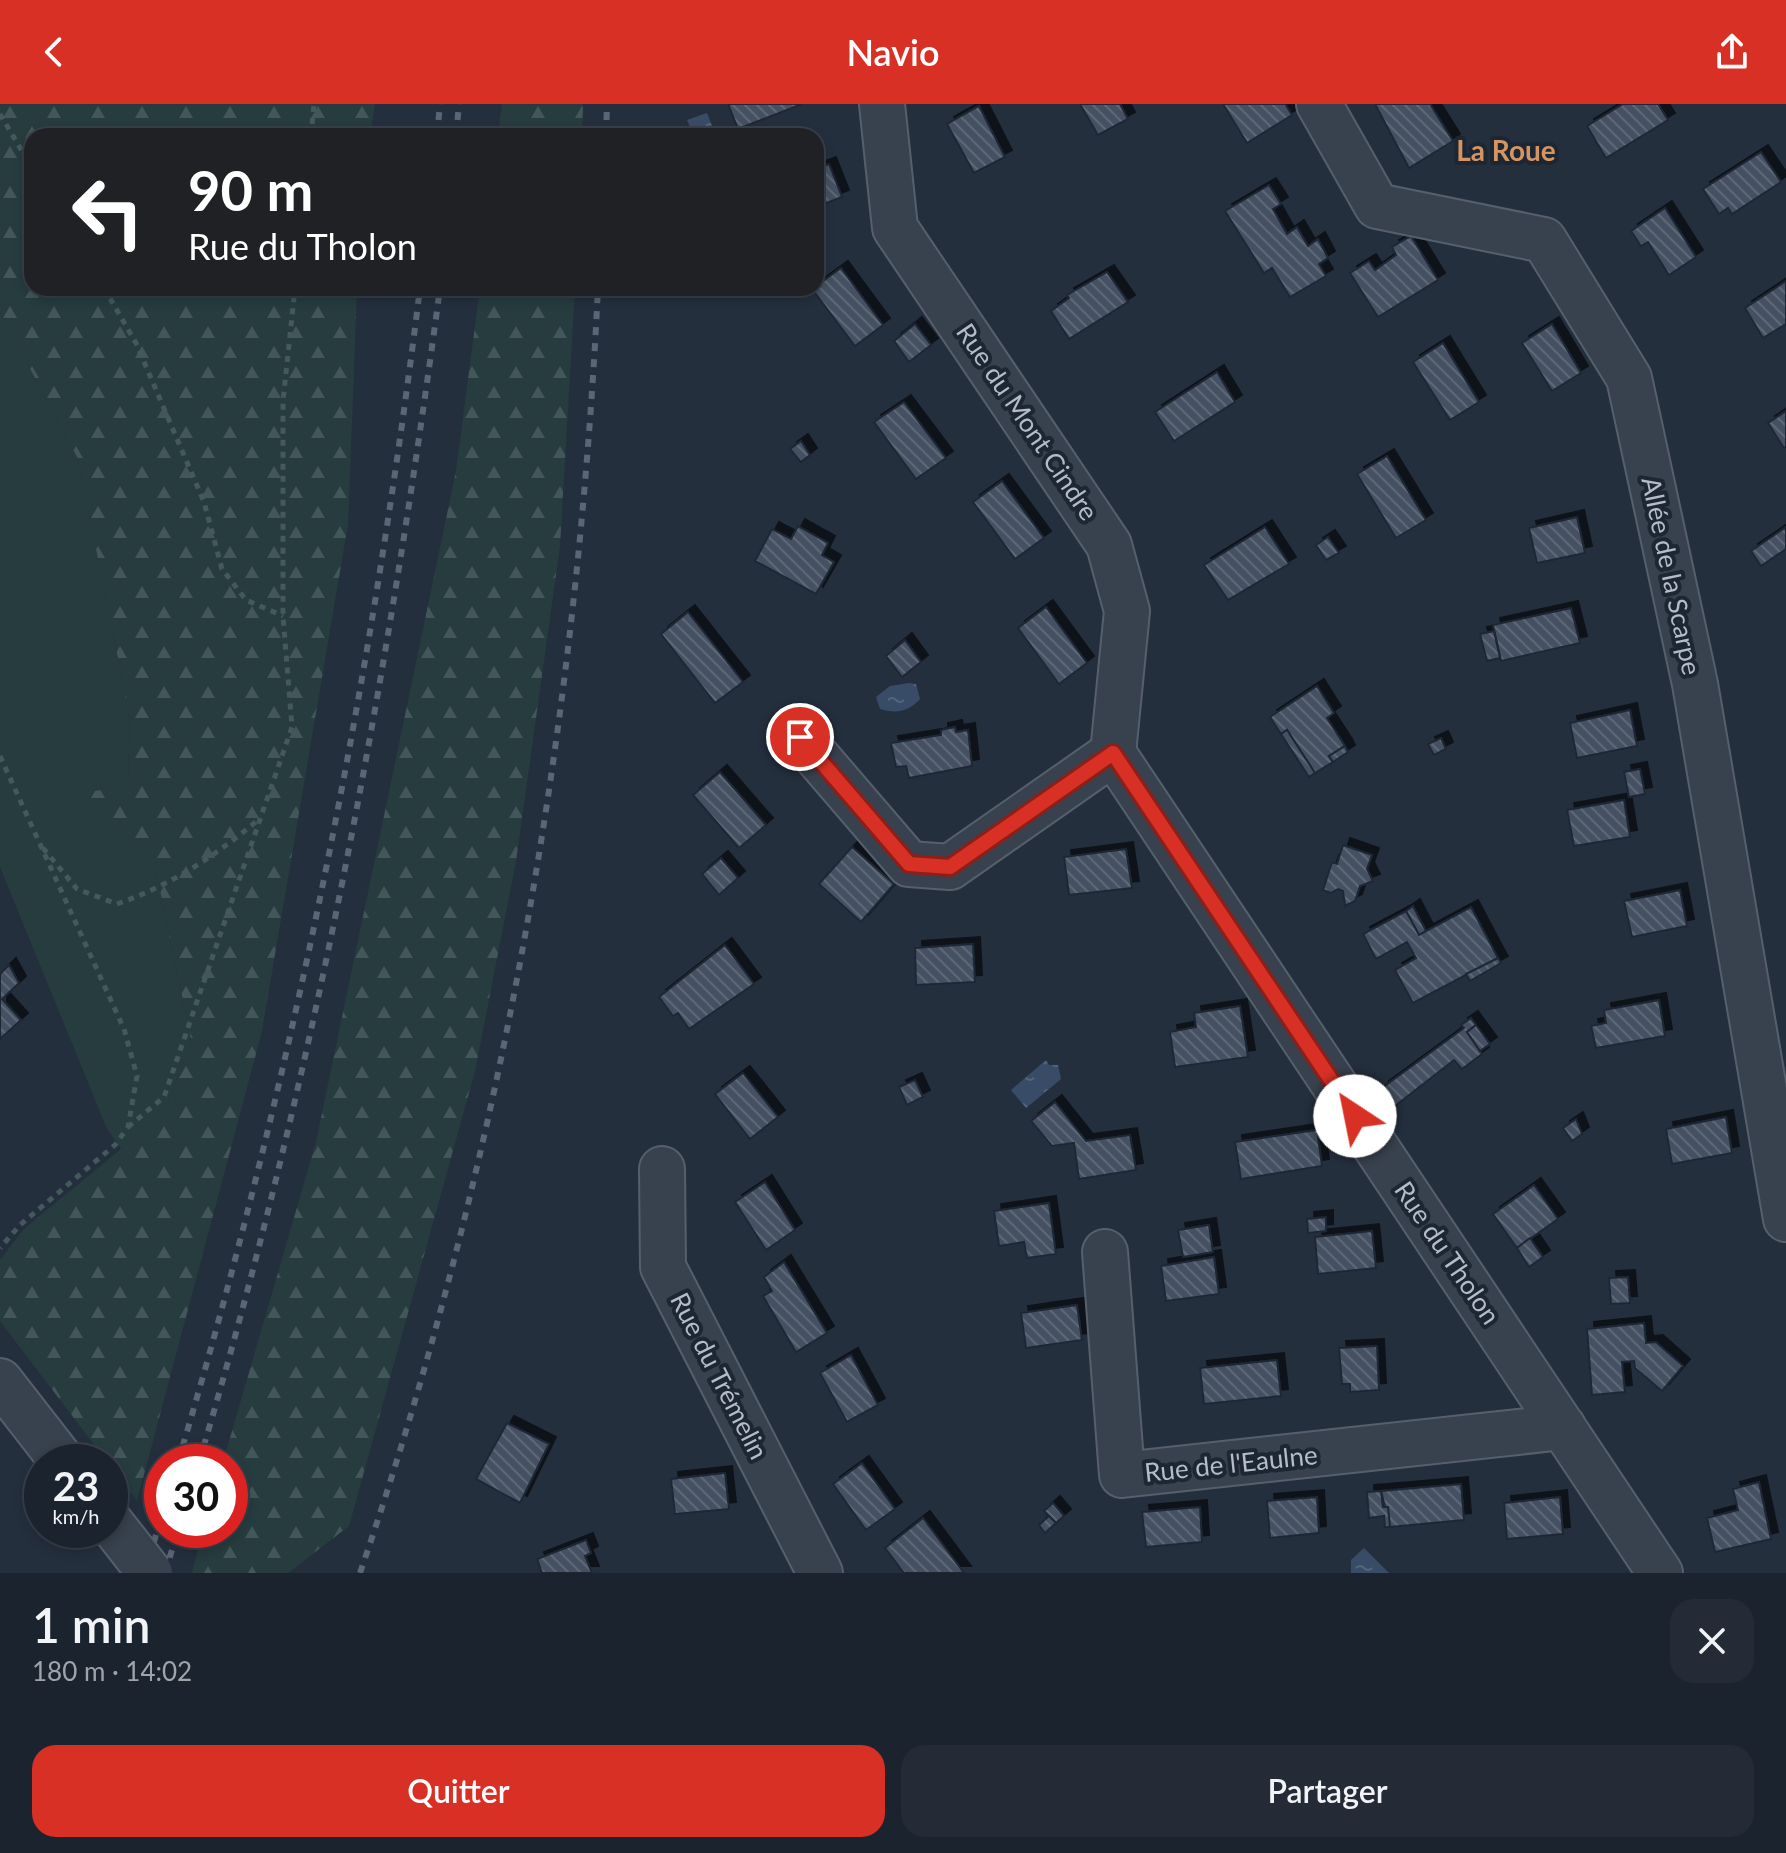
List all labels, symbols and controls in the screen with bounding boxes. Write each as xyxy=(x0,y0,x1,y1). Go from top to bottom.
icon: back xyxy=(32,30,76,74)
text: Navio xyxy=(846,30,940,74)
icon: share xyxy=(1710,30,1754,74)
district label: La Roue xyxy=(1456,133,1556,167)
text: 90 m xyxy=(188,156,313,223)
icon: left xyxy=(56,160,160,264)
text: Rue du Tholon xyxy=(188,224,417,268)
street label: Rue du Mont Cindre xyxy=(950,317,1106,526)
street label: Allée de la Scarpe xyxy=(1635,474,1709,678)
pin xyxy=(766,703,834,771)
icon: arrive xyxy=(778,715,822,759)
position arrow xyxy=(1313,1074,1397,1158)
street label: Rue du Tholon xyxy=(1388,1175,1507,1330)
street label: Rue du Trémelin xyxy=(664,1287,776,1464)
street label: Rue de l'Eaulne xyxy=(1143,1438,1319,1488)
speed limit sign: 30 xyxy=(144,1444,248,1548)
text: 23 xyxy=(53,1462,99,1510)
text: km/h xyxy=(53,1504,99,1528)
text: 1 min xyxy=(32,1596,150,1653)
button: close xyxy=(1670,1599,1754,1683)
text: 180 m · 14:02 xyxy=(32,1655,192,1687)
button: Quitter xyxy=(32,1745,885,1837)
button: Partager xyxy=(901,1745,1754,1837)

